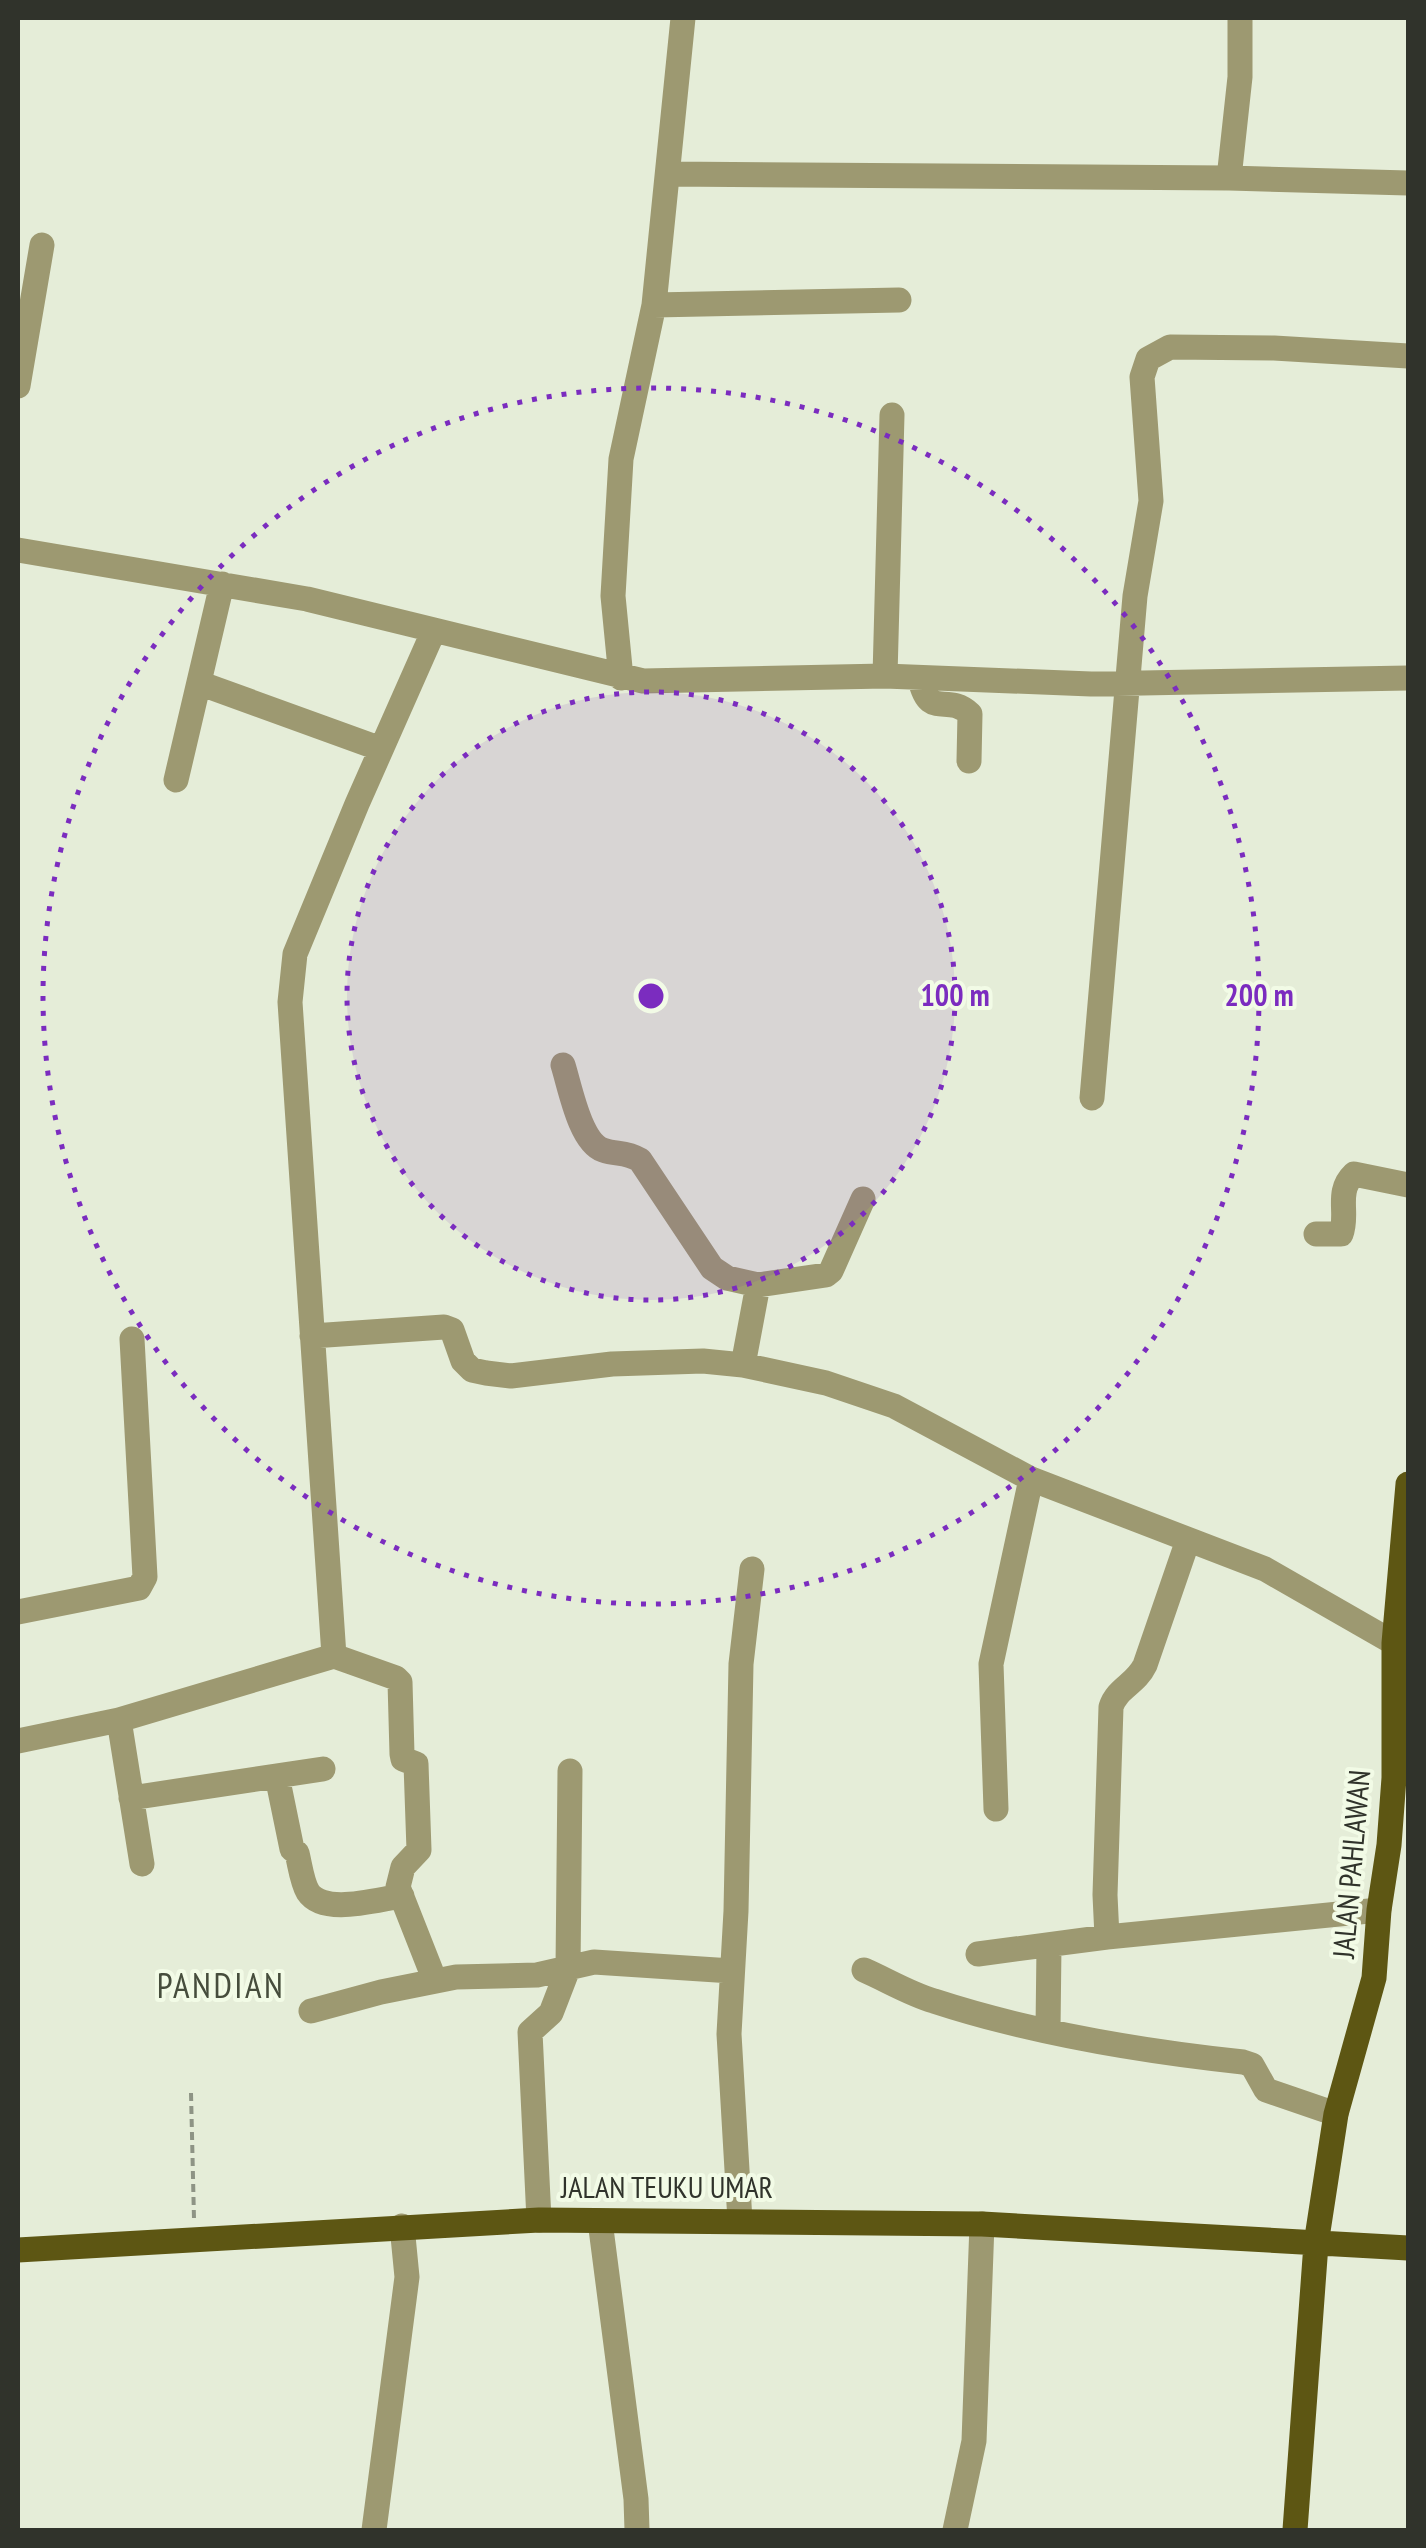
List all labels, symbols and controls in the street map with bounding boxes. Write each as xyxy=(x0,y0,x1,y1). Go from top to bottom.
text: 100 m xyxy=(920,975,990,1014)
text: 200 m xyxy=(1224,975,1294,1014)
centre of rings xyxy=(633,978,669,1014)
street label: JALAN PAHLAWAN xyxy=(1323,1768,1378,1961)
district label: PANDIAN xyxy=(157,1962,285,2008)
street label: JALAN TEUKU UMAR xyxy=(560,2167,773,2206)

